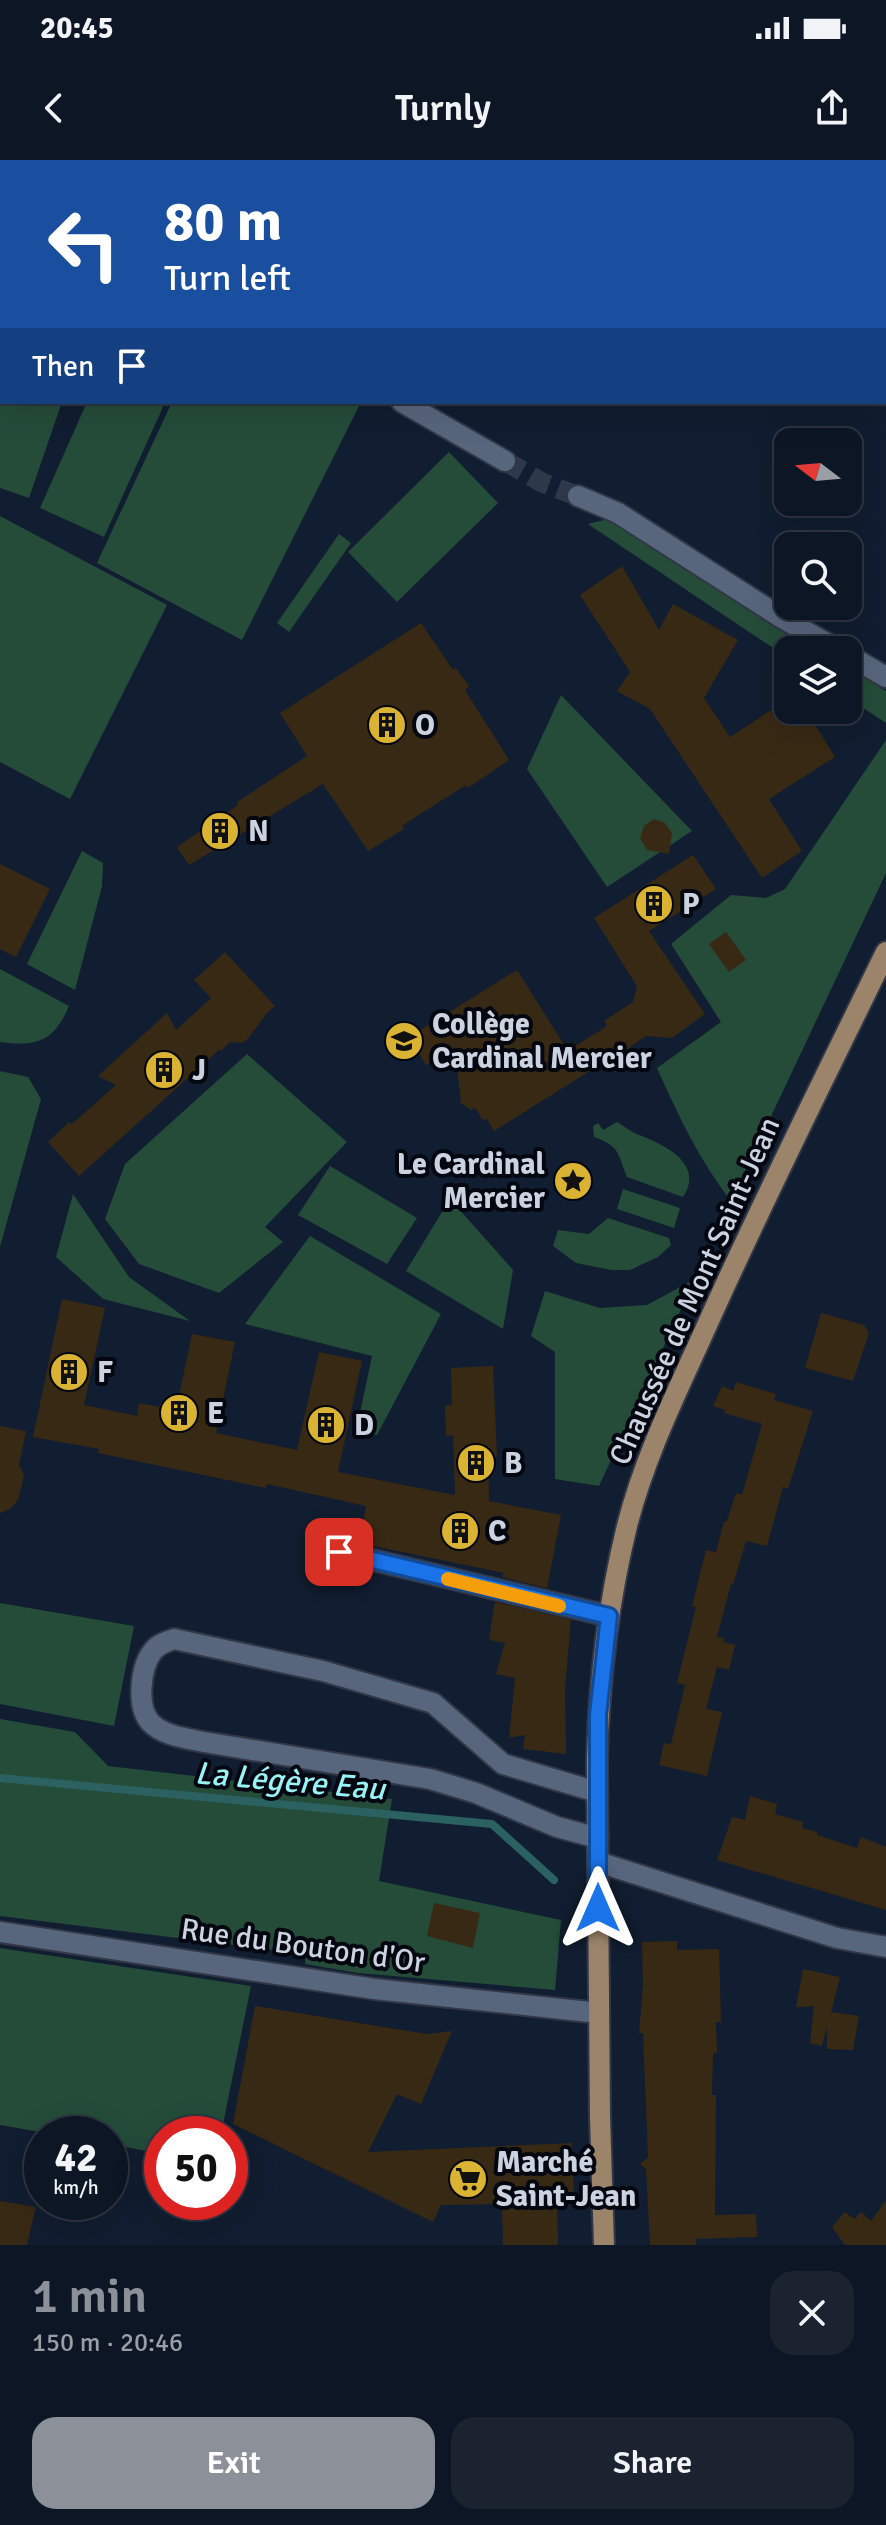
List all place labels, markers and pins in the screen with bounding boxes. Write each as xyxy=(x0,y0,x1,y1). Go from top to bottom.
building icon: O xyxy=(366,704,408,746)
place label: O xyxy=(415,707,435,744)
building icon: N xyxy=(199,810,241,852)
place label: N xyxy=(248,813,269,850)
building icon: P xyxy=(633,883,675,925)
place label: P xyxy=(682,886,700,923)
place label: Collège Cardinal Mercier xyxy=(432,1006,652,1077)
school or university icon: Collège Cardinal Mercier xyxy=(383,1020,425,1062)
building icon: J xyxy=(143,1049,185,1091)
place label: J xyxy=(192,1052,206,1089)
place label: Le Cardinal Mercier xyxy=(397,1146,545,1217)
place icon: Le Cardinal Mercier xyxy=(552,1160,594,1202)
building icon: F xyxy=(48,1351,90,1393)
place label: F xyxy=(97,1354,113,1391)
building icon: E xyxy=(158,1392,200,1434)
place label: E xyxy=(207,1395,224,1432)
building icon: D xyxy=(305,1404,347,1446)
place label: D xyxy=(354,1407,374,1444)
building icon: B xyxy=(455,1442,497,1484)
place label: B xyxy=(504,1445,522,1482)
building icon: C xyxy=(439,1510,481,1552)
place label: C xyxy=(488,1513,506,1550)
pin xyxy=(305,1518,373,1586)
place label: Marché Saint-Jean xyxy=(496,2144,636,2215)
supermarket icon: Marché Saint-Jean xyxy=(447,2158,489,2200)

